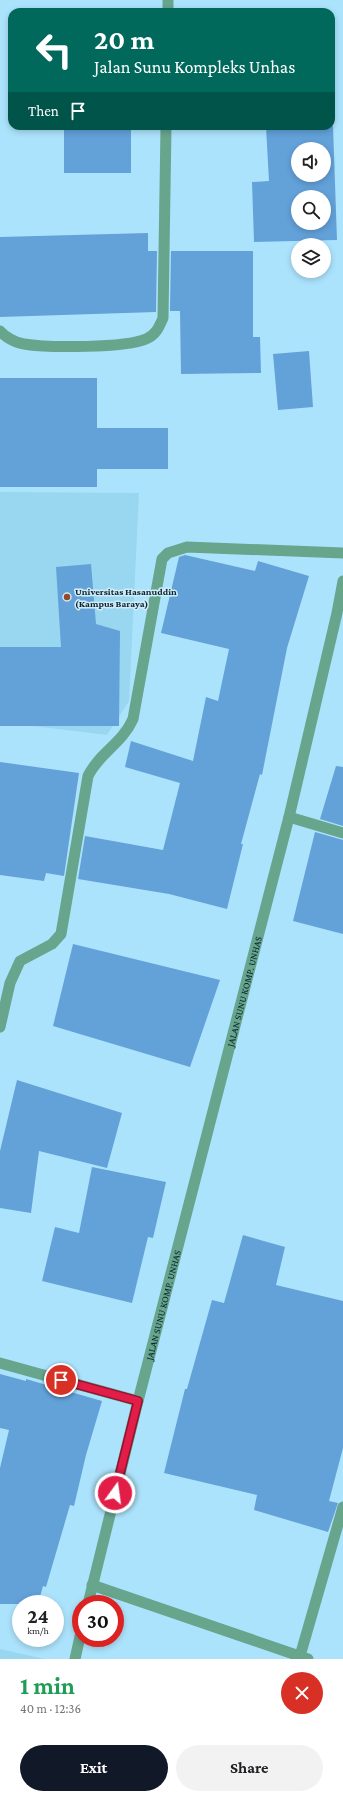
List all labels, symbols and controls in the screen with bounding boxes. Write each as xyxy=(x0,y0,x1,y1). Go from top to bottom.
icon: left xyxy=(28,24,80,76)
text: 20 m xyxy=(94,24,154,55)
text: Jalan Sunu Kompleks Unhas xyxy=(94,57,295,77)
icon: arrive xyxy=(67,100,89,122)
text: Then xyxy=(28,103,59,119)
map controls xyxy=(291,142,331,278)
button: sound xyxy=(291,142,331,182)
button: search xyxy=(291,190,331,230)
button: layers xyxy=(291,238,331,278)
place label: Universitas Hasanuddin (Kampus Baraya) xyxy=(75,586,177,610)
marker: Universitas Hasanuddin (Kampus Baraya) xyxy=(62,592,72,602)
street label: JALAN SUNU KOMP. UNHAS xyxy=(225,935,264,1049)
street label: JALAN SUNU KOMP. UNHAS xyxy=(143,1249,183,1363)
pin xyxy=(44,1363,78,1397)
icon: arrive xyxy=(50,1369,72,1391)
position arrow xyxy=(94,1472,136,1514)
speed limit sign: 30 xyxy=(72,1595,124,1647)
text: 24 xyxy=(28,1605,48,1627)
text: km/h xyxy=(27,1625,49,1636)
text: 1 min xyxy=(20,1672,75,1699)
button: close xyxy=(281,1672,323,1714)
text: 40 m · 12:36 xyxy=(20,1701,81,1716)
button: Exit xyxy=(20,1745,168,1791)
button: Share xyxy=(176,1745,323,1791)

